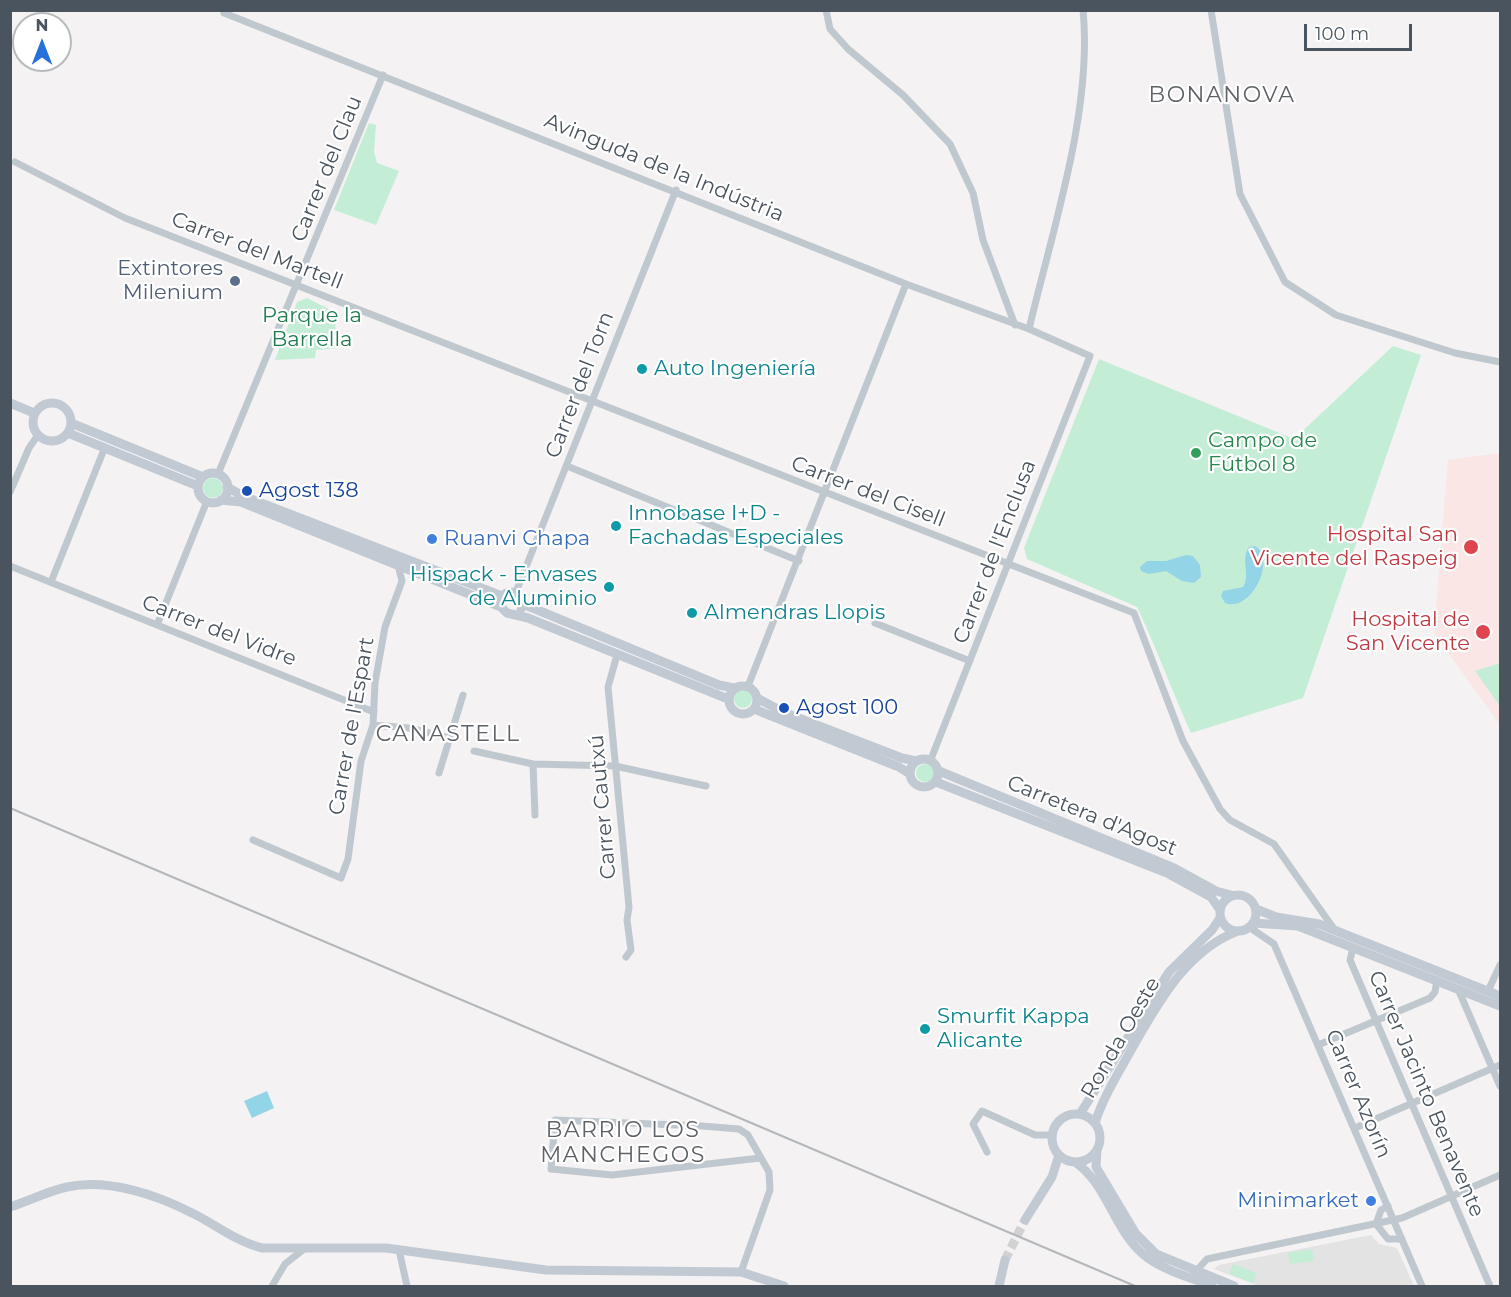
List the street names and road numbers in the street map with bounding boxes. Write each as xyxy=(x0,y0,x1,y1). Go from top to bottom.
street label: Carrer del Clau xyxy=(286,92,368,246)
street label: Avinguda de la Indústria xyxy=(540,108,788,228)
street label: Carrer del Martell xyxy=(168,207,346,295)
street label: Carrer del Torn xyxy=(541,308,619,462)
street label: Carrer del Cisell xyxy=(787,451,949,533)
street label: Carrer de l'Enclusa xyxy=(948,457,1042,647)
street label: Carrer del Vidre xyxy=(138,590,300,672)
street label: Carrer de l'Espart xyxy=(324,635,380,817)
street label: Carrer Cautxú xyxy=(584,734,622,880)
street label: Carretera d'Agost xyxy=(1003,770,1181,862)
street label: Carrer Jacinto Benavente xyxy=(1363,967,1489,1221)
street label: Ronda Oeste xyxy=(1076,973,1166,1103)
street label: Carrer Azorín xyxy=(1320,1026,1396,1162)

